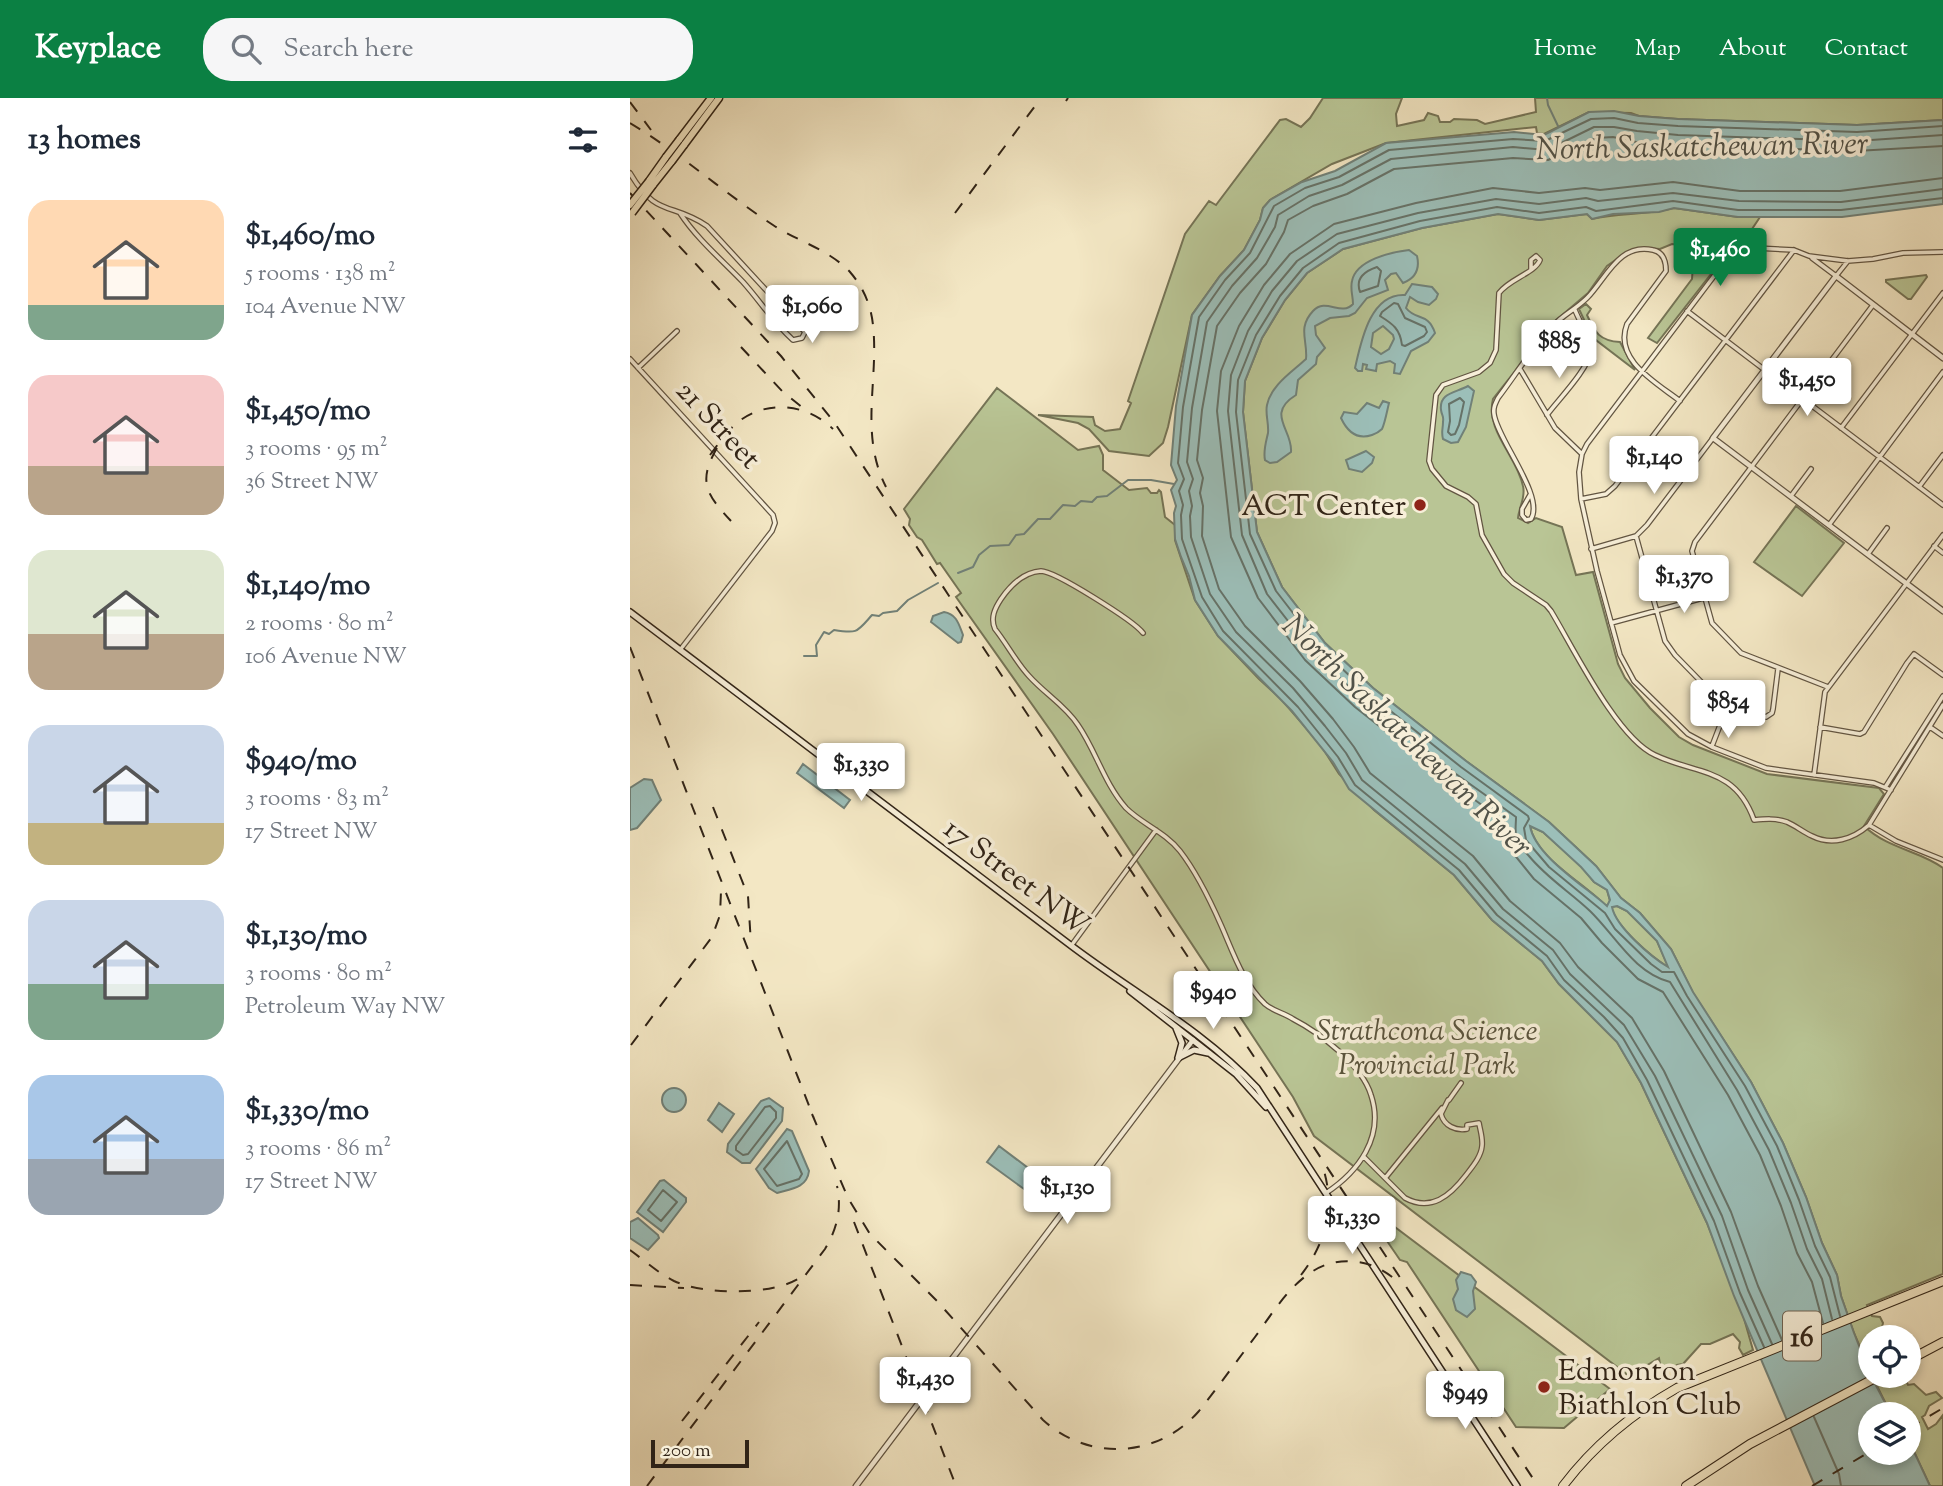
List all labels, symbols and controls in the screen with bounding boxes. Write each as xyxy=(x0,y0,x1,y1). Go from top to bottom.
search box xyxy=(203,18,693,81)
text: Keyplace xyxy=(35,25,161,73)
icon: search xyxy=(227,30,265,68)
text: Search here xyxy=(283,31,414,68)
text: Home xyxy=(1534,32,1597,66)
text: Map xyxy=(1635,32,1681,66)
text: About xyxy=(1719,32,1786,66)
text: Contact xyxy=(1824,32,1908,66)
text: 13 homes xyxy=(28,119,141,162)
icon: filters xyxy=(564,121,602,159)
water label: North Saskatchewan River xyxy=(1535,122,1869,174)
text: $1,460/mo xyxy=(245,215,375,258)
icon: home xyxy=(84,228,168,312)
pin: $1,460 xyxy=(1663,228,1777,288)
text: $1,460 xyxy=(1690,234,1750,267)
text: 5 rooms · 138 m² xyxy=(245,258,396,291)
pin: $1,060 xyxy=(755,286,869,345)
text: 104 Avenue NW xyxy=(245,291,406,324)
text: $1,060 xyxy=(782,291,842,324)
pin: $885 xyxy=(1518,320,1600,380)
text: $885 xyxy=(1537,326,1581,359)
pin: $1,450 xyxy=(1750,358,1864,418)
text: $1,450 xyxy=(1778,364,1836,397)
street label: 21 Street xyxy=(665,372,770,480)
text: $1,450/mo xyxy=(245,390,371,433)
icon: home xyxy=(84,403,168,487)
text: 3 rooms · 95 m² xyxy=(245,433,388,466)
pin: $1,140 xyxy=(1597,436,1711,496)
text: $1,140 xyxy=(1625,442,1683,475)
text: 36 Street NW xyxy=(245,466,379,499)
place label: ACT Center xyxy=(1241,486,1406,529)
marker: ACT Center xyxy=(1412,497,1428,513)
pin: $1,370 xyxy=(1627,556,1741,615)
text: $1,370 xyxy=(1655,561,1713,594)
text: $1,140/mo xyxy=(245,565,370,608)
icon: home xyxy=(84,578,168,662)
water label: North Saskatchewan River xyxy=(1270,605,1542,869)
text: 2 rooms · 80 m² xyxy=(245,608,393,641)
text: 106 Avenue NW xyxy=(245,641,407,674)
pin: $854 xyxy=(1687,680,1769,740)
text: $854 xyxy=(1706,686,1750,719)
text: $940/mo xyxy=(245,740,357,783)
pin: $1,330 xyxy=(804,744,918,803)
text: $1,330 xyxy=(833,749,889,782)
icon: home xyxy=(84,753,168,837)
text: 3 rooms · 83 m² xyxy=(245,783,389,816)
street label: 17 Street NW xyxy=(934,809,1097,947)
text: 17 Street NW xyxy=(245,816,377,849)
text: $1,130/mo xyxy=(245,915,367,958)
icon: home xyxy=(84,928,168,1012)
text: 3 rooms · 80 m² xyxy=(245,958,392,991)
pin: $940 xyxy=(1172,972,1254,1031)
text: $940 xyxy=(1190,977,1237,1010)
text: Petroleum Way NW xyxy=(245,991,445,1024)
park label: Strathcona Science Provincial Park xyxy=(1316,1011,1538,1088)
text: $1,330/mo xyxy=(245,1090,369,1133)
icon: home xyxy=(84,1103,168,1187)
text: 3 rooms · 86 m² xyxy=(245,1133,391,1166)
text: 17 Street NW xyxy=(245,1166,377,1199)
pin: $1,130 xyxy=(1010,1166,1124,1226)
text: $1,130 xyxy=(1040,1172,1094,1205)
pin: $1,330 xyxy=(1295,1196,1409,1256)
text: $1,330 xyxy=(1324,1202,1380,1235)
road number: 16 xyxy=(1783,1312,1821,1360)
map controls xyxy=(1858,1325,1921,1465)
button: locate xyxy=(1858,1325,1921,1388)
place label: Edmonton Biathlon Club xyxy=(1558,1351,1741,1428)
pin: $1,430 xyxy=(868,1358,982,1417)
text: $1,430 xyxy=(896,1363,954,1396)
pin: $949 xyxy=(1424,1372,1506,1431)
text: $949 xyxy=(1442,1377,1488,1410)
marker: Edmonton Biathlon Club xyxy=(1536,1379,1552,1395)
button: layers xyxy=(1858,1402,1921,1465)
scale bar xyxy=(651,1437,749,1469)
text: 200 m xyxy=(662,1438,711,1465)

